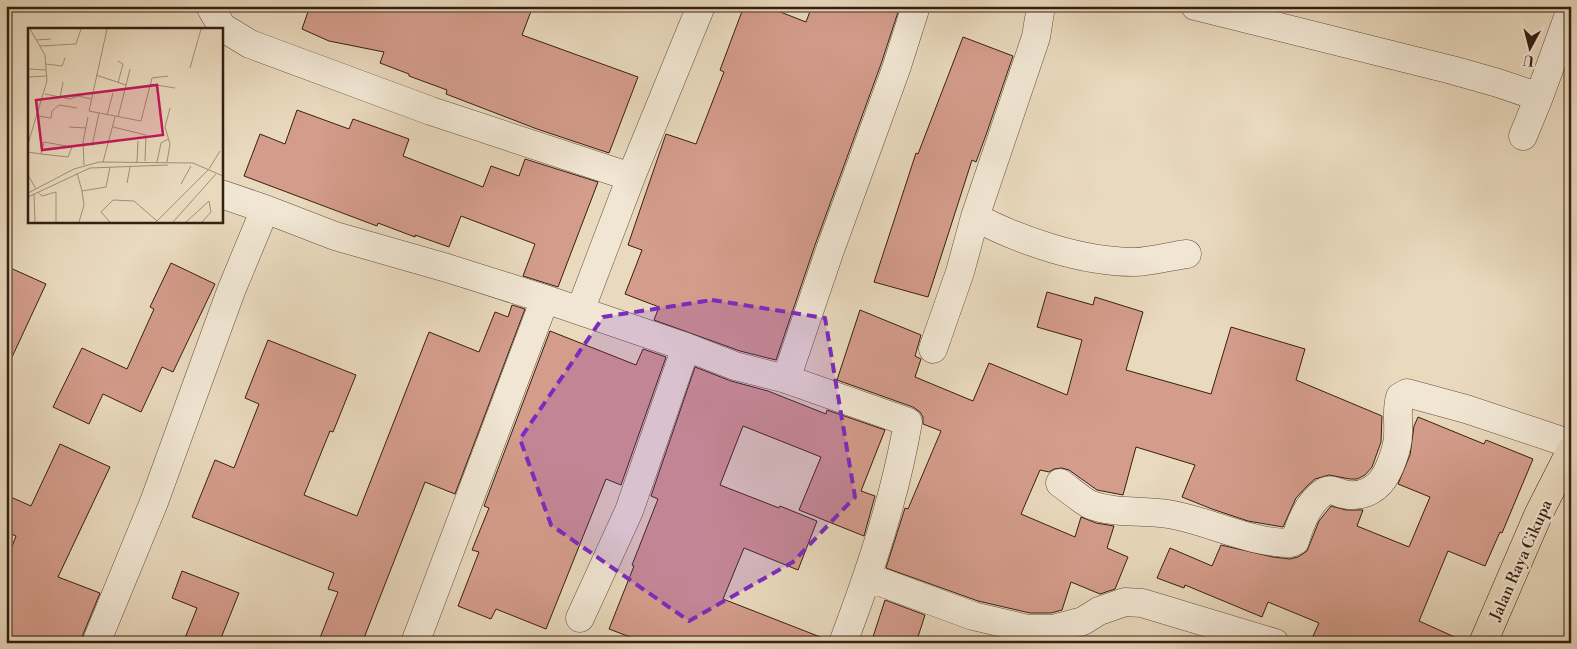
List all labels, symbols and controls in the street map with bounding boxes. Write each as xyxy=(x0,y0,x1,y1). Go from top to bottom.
north arrow xyxy=(1504,22,1554,72)
inset map xyxy=(28,28,222,222)
text: U xyxy=(1522,50,1535,70)
street label: Jalan Raya Cikupa xyxy=(1485,496,1557,625)

